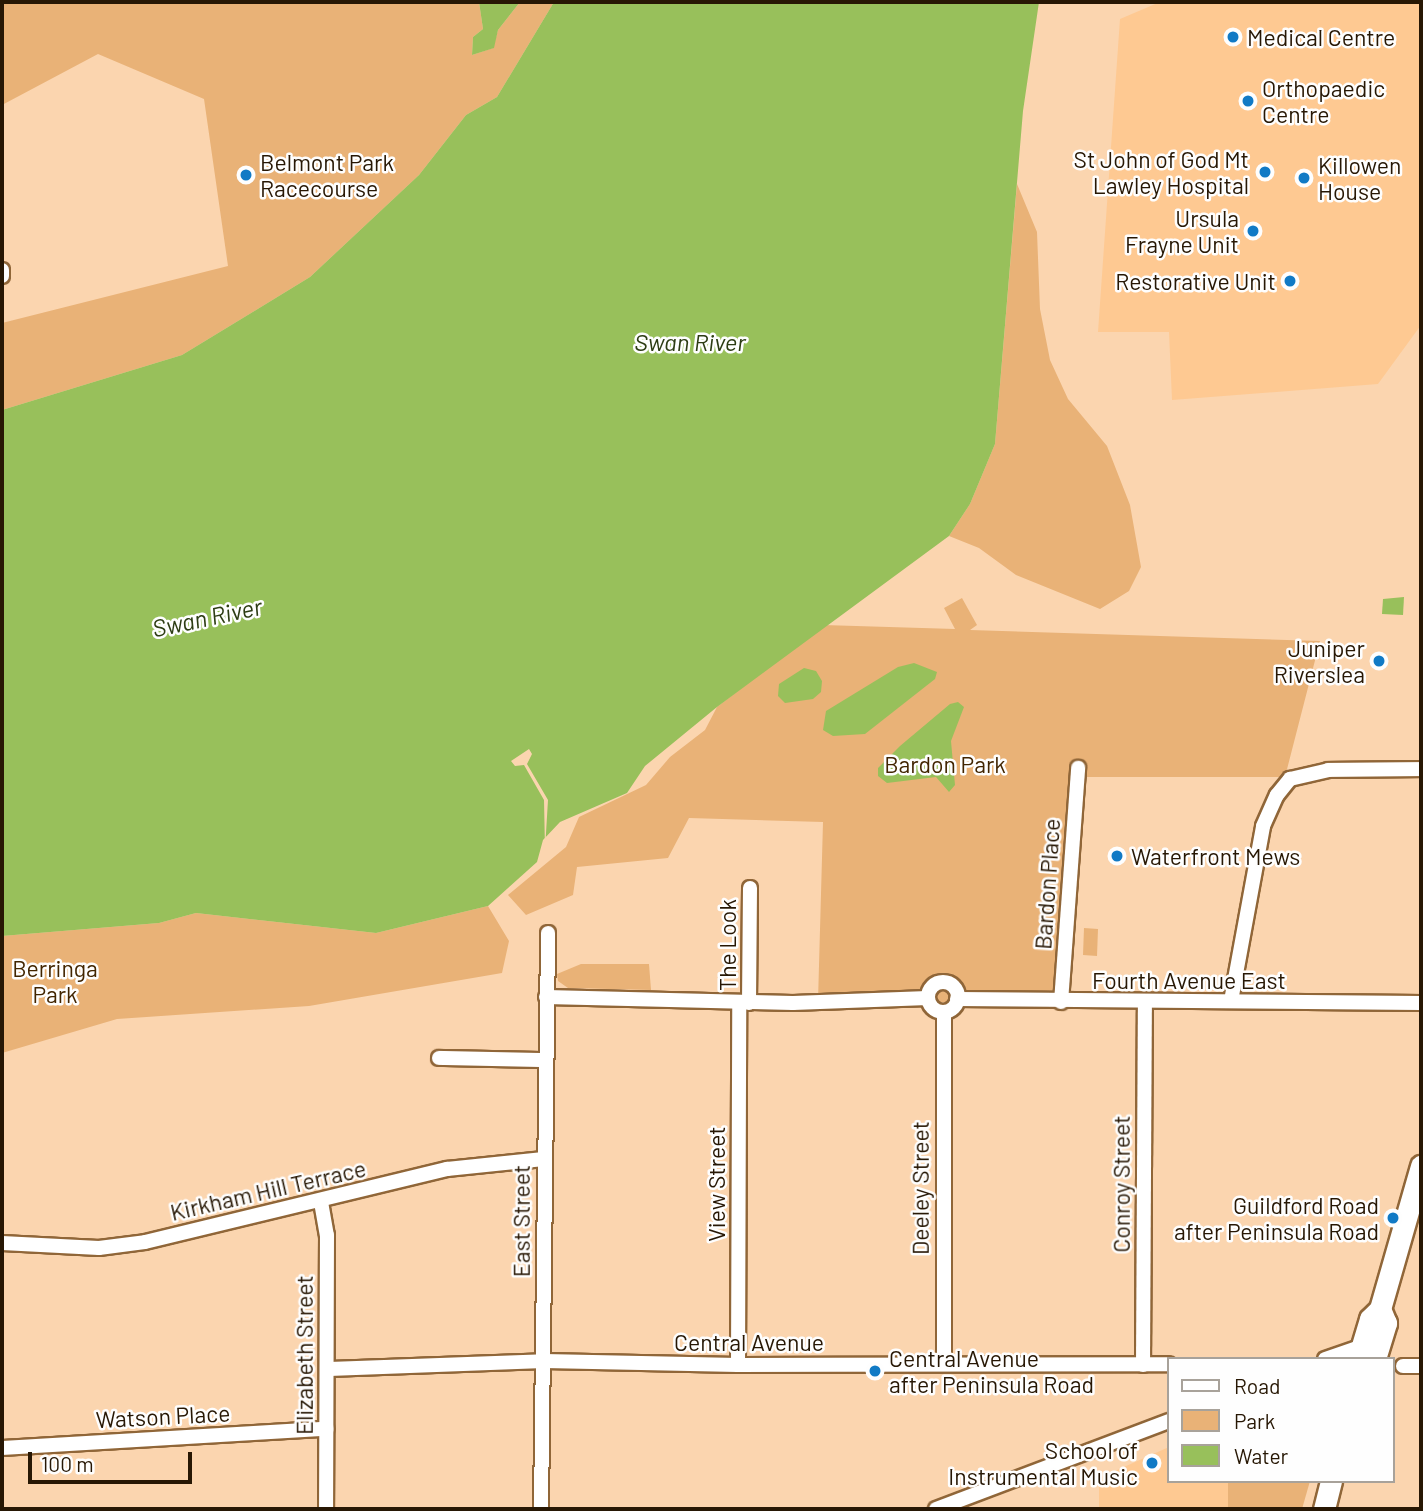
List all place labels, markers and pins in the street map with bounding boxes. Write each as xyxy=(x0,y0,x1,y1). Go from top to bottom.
place label: Medical Centre xyxy=(1247,23,1395,51)
marker: Medical Centre xyxy=(1225,29,1241,45)
place label: Orthopaedic Centre xyxy=(1262,74,1385,128)
marker: Orthopaedic Centre xyxy=(1240,93,1256,109)
place label: St John of God Mt Lawley Hospital xyxy=(1074,145,1249,199)
place label: Belmont Park Racecourse xyxy=(260,148,394,202)
place label: Killowen House xyxy=(1318,151,1401,205)
marker: St John of God Mt Lawley Hospital xyxy=(1255,162,1275,182)
marker: Belmont Park Racecourse xyxy=(238,167,254,183)
marker: Killowen House xyxy=(1296,170,1312,186)
place label: Ursula Frayne Unit xyxy=(1125,204,1239,258)
marker: Ursula Frayne Unit xyxy=(1245,223,1261,239)
place label: Restorative Unit xyxy=(1115,267,1276,295)
marker: Restorative Unit xyxy=(1282,273,1298,289)
place label: Juniper Riverslea xyxy=(1274,634,1365,688)
marker: Juniper Riverslea xyxy=(1371,653,1387,669)
place label: Waterfront Mews xyxy=(1131,842,1300,870)
marker: Waterfront Mews xyxy=(1109,848,1125,864)
place label: Guildford Road after Peninsula Road xyxy=(1174,1191,1379,1245)
marker: Guildford Road after Peninsula Road xyxy=(1385,1210,1401,1226)
place label: Central Avenue after Peninsula Road xyxy=(889,1344,1094,1398)
marker: Central Avenue after Peninsula Road xyxy=(867,1363,883,1379)
place label: School of Instrumental Music xyxy=(948,1436,1138,1490)
marker: School of Instrumental Music xyxy=(1144,1455,1160,1471)

